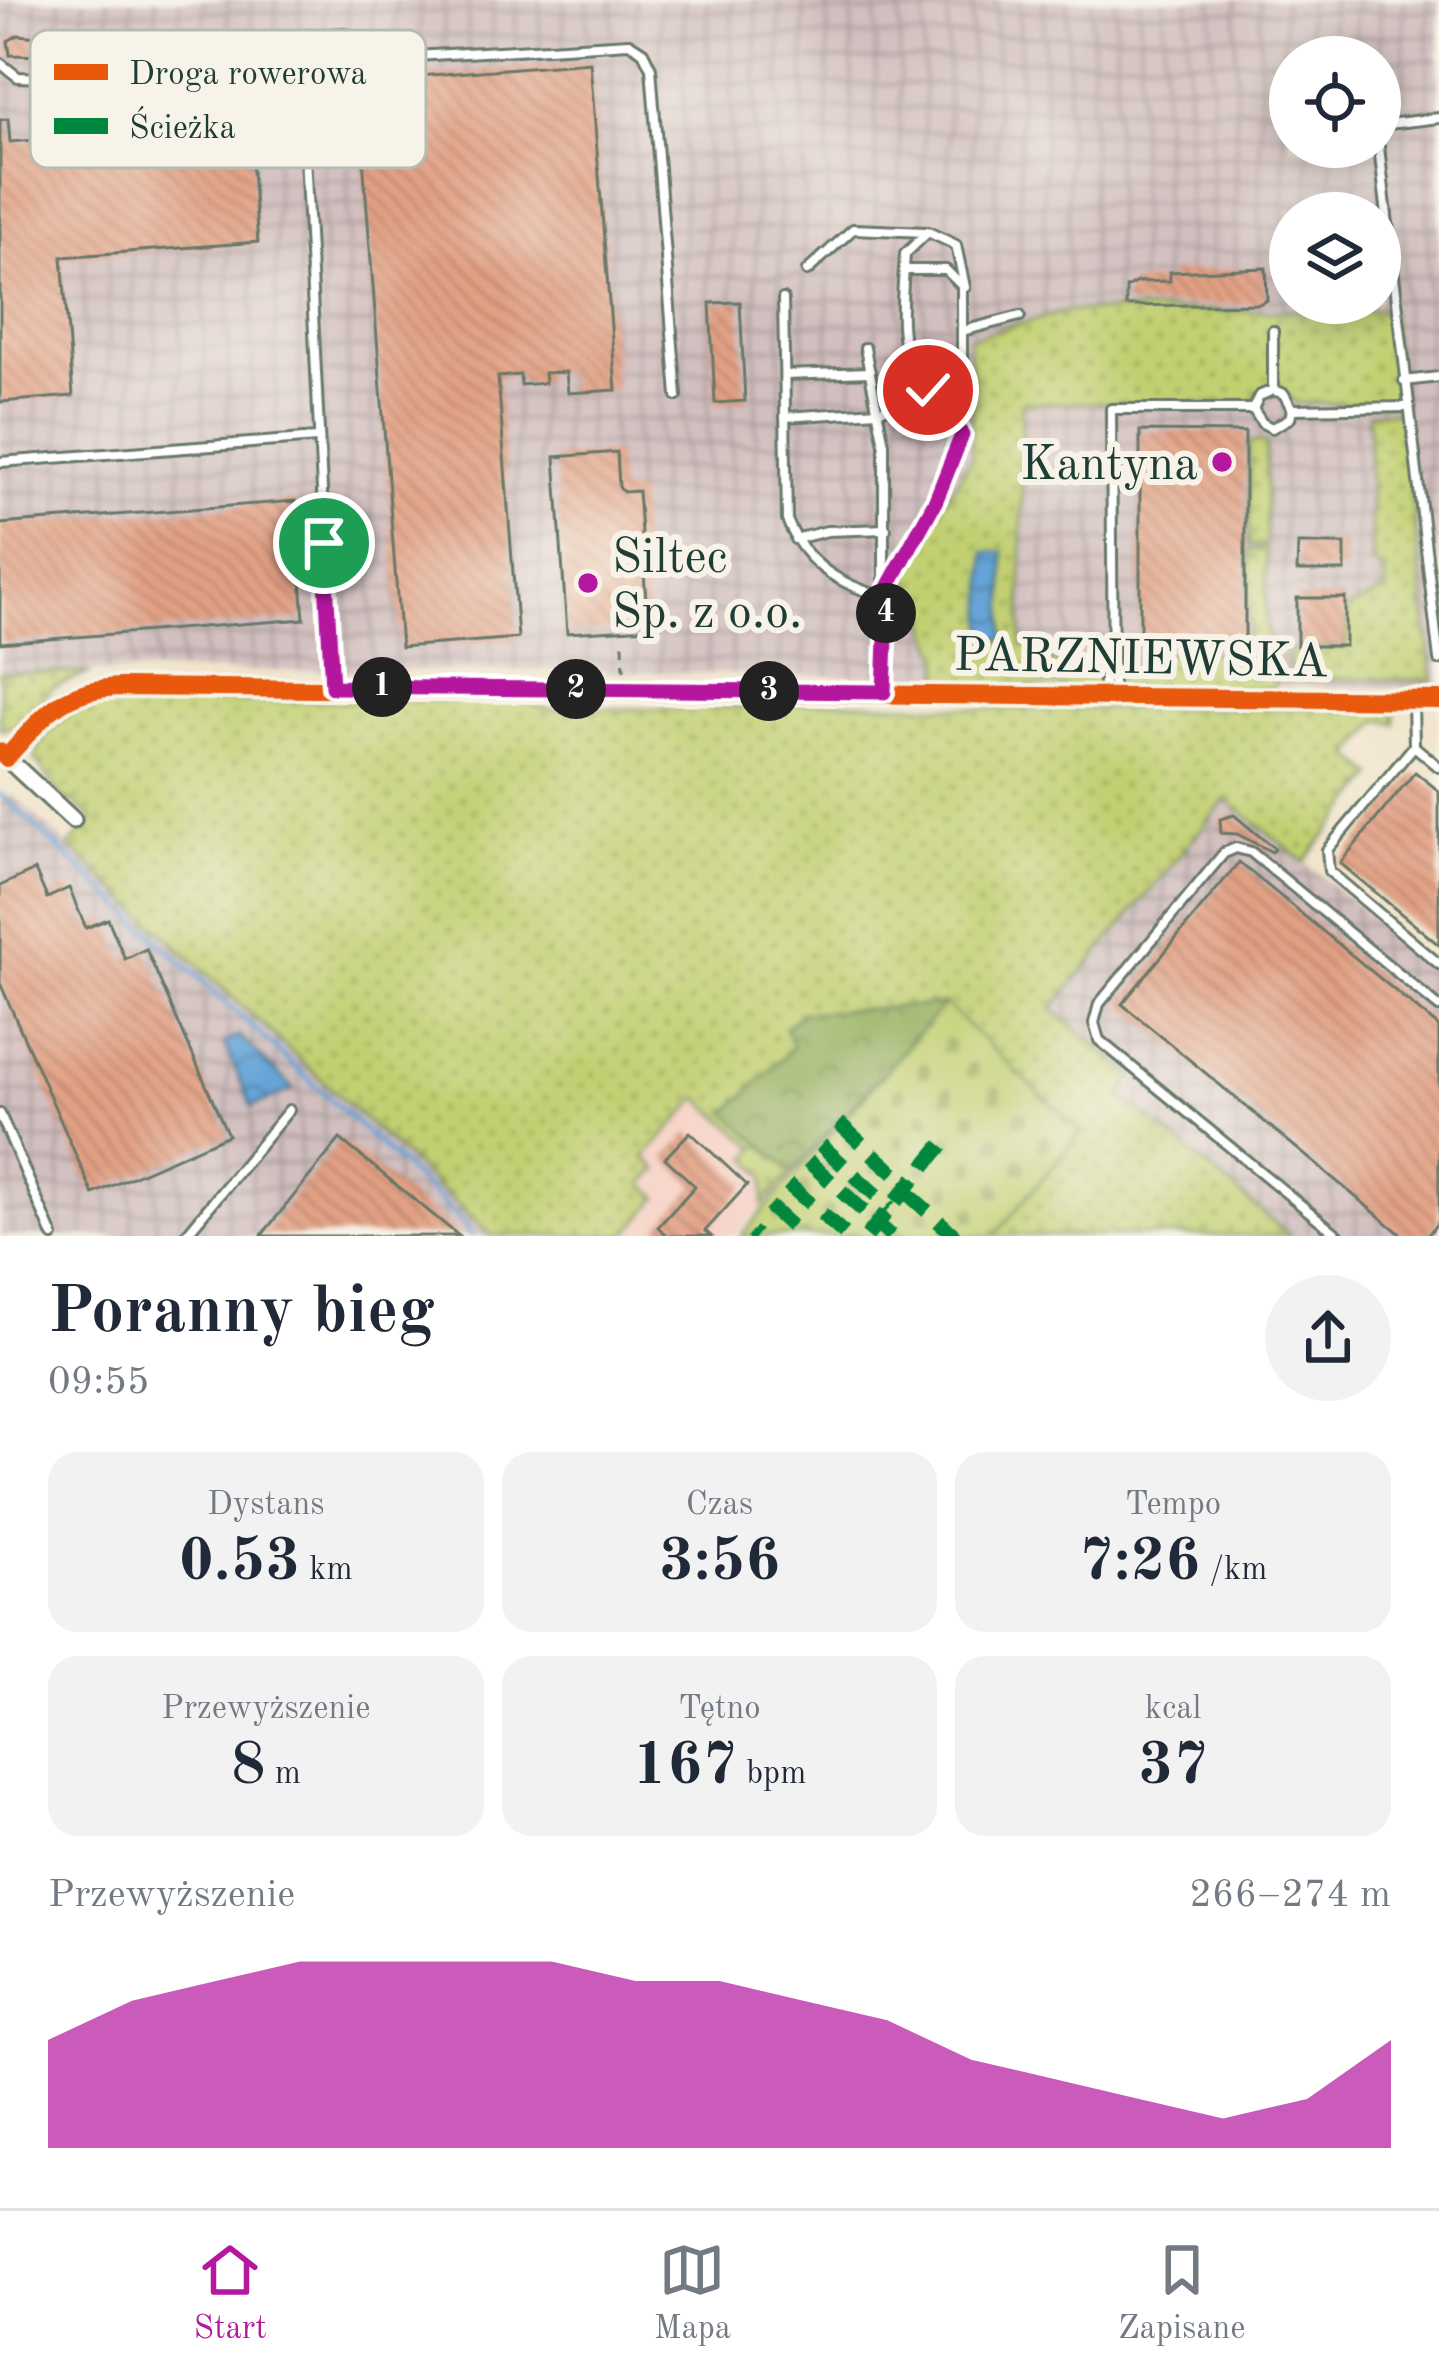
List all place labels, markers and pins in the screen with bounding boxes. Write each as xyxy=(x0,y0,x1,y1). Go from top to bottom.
pin xyxy=(877,339,979,441)
place label: Kantyna xyxy=(1020,442,1198,490)
marker: Kantyna xyxy=(1209,449,1235,475)
pin xyxy=(273,492,375,594)
place label: Siltec Sp. z o.o. xyxy=(612,535,803,638)
marker: Siltec Sp. z o.o. xyxy=(575,570,601,596)
pin: 4 xyxy=(856,583,916,643)
pin: 1 xyxy=(352,657,412,717)
pin: 2 xyxy=(546,659,606,719)
pin: 3 xyxy=(739,661,799,721)

